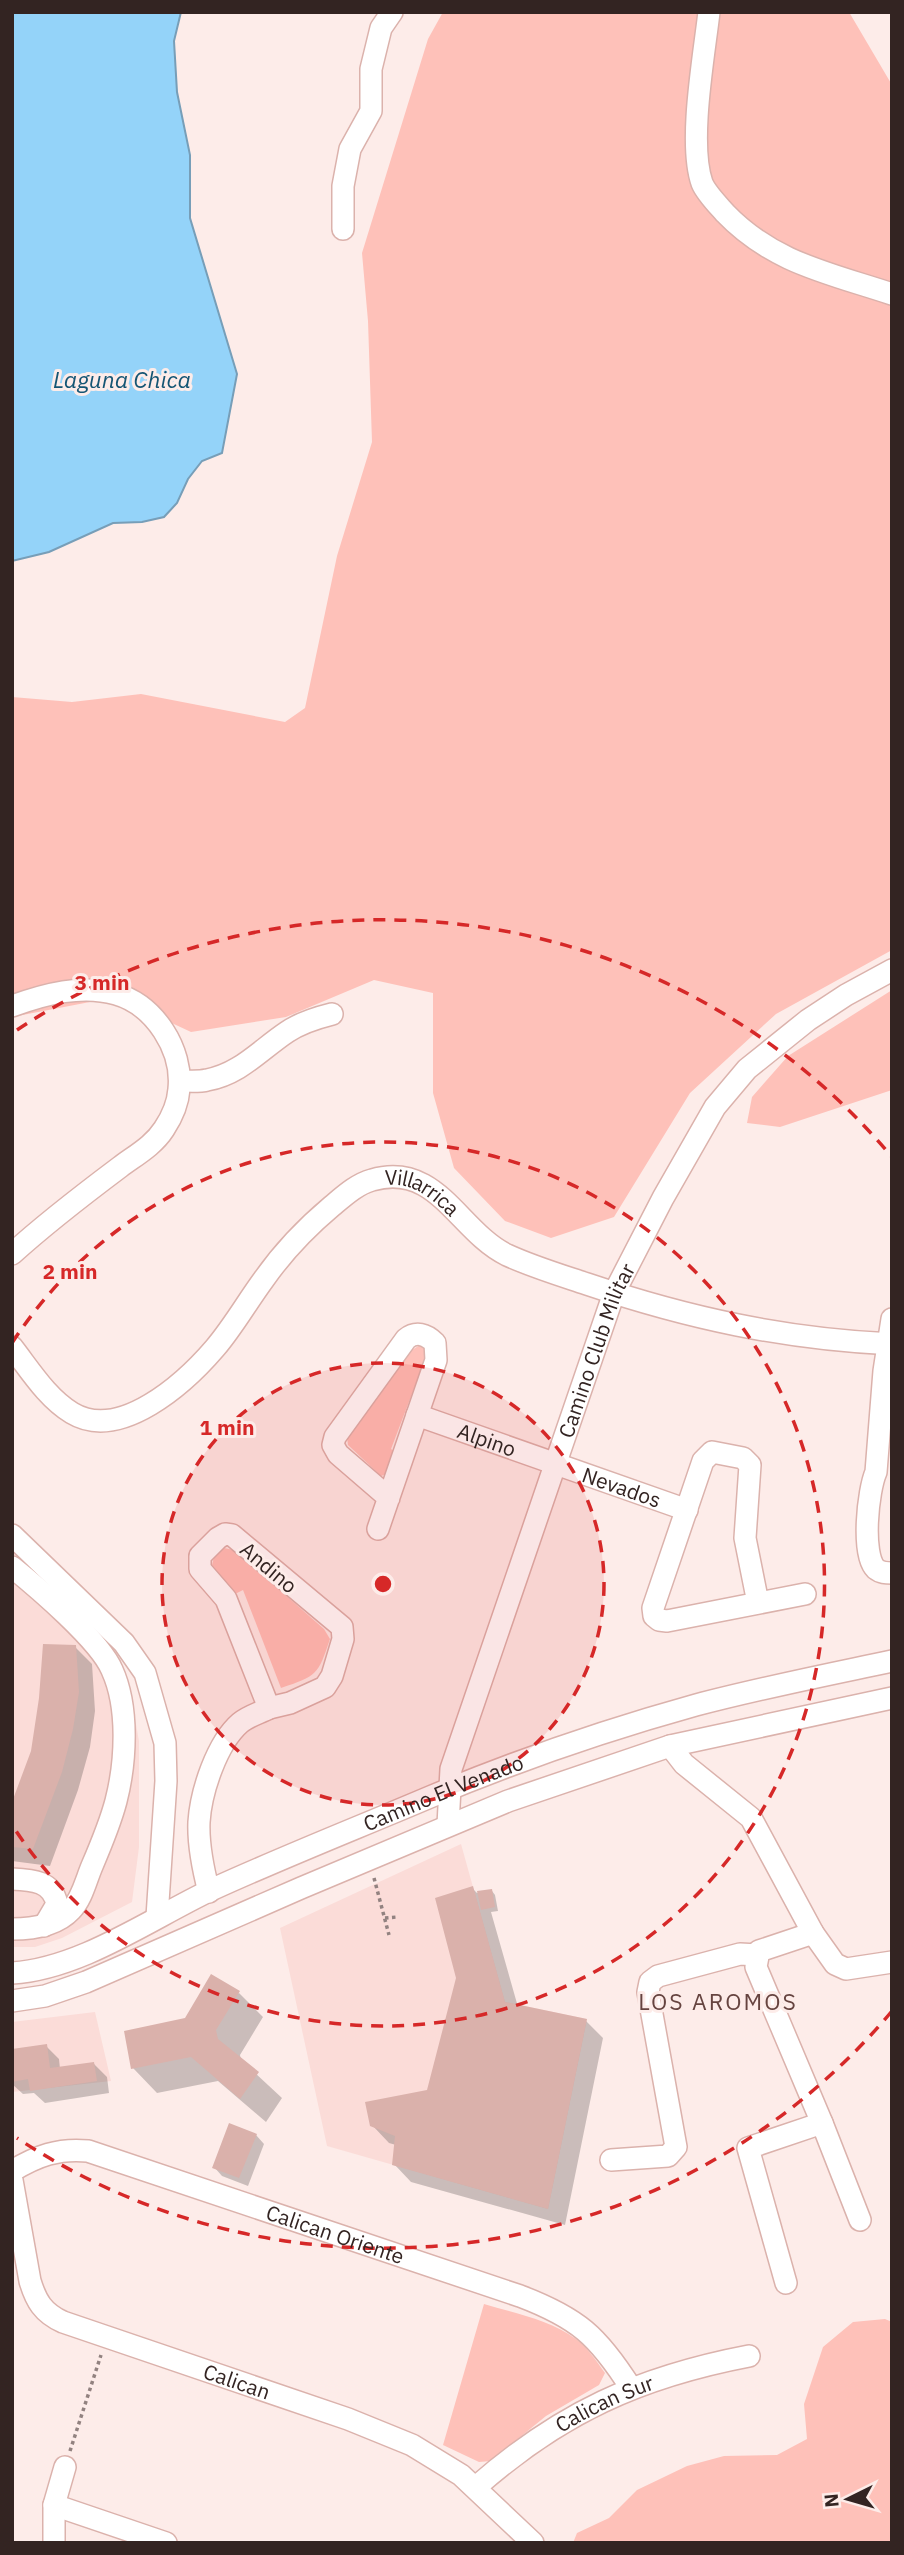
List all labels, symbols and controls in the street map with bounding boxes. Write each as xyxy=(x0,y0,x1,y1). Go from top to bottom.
water label: Laguna Chica xyxy=(53,364,191,394)
text: 3 min xyxy=(75,968,129,996)
street label: Villarrica xyxy=(384,1163,466,1222)
text: 2 min xyxy=(43,1257,97,1285)
street label: Camino Club Militar xyxy=(551,1258,641,1442)
text: 1 min xyxy=(200,1413,254,1441)
street label: Alpino xyxy=(454,1416,520,1463)
street label: Nevados xyxy=(578,1460,665,1514)
street label: Andino xyxy=(235,1535,303,1599)
centre of rings xyxy=(371,1572,395,1596)
street label: Camino El Venado xyxy=(359,1748,527,1837)
district label: LOS AROMOS xyxy=(638,1986,798,2016)
street label: Calican Oriente xyxy=(263,2198,408,2270)
street label: Calican xyxy=(200,2357,274,2406)
street label: Calican Sur xyxy=(550,2368,657,2438)
north arrow xyxy=(813,2464,883,2534)
text: N xyxy=(819,2493,844,2508)

